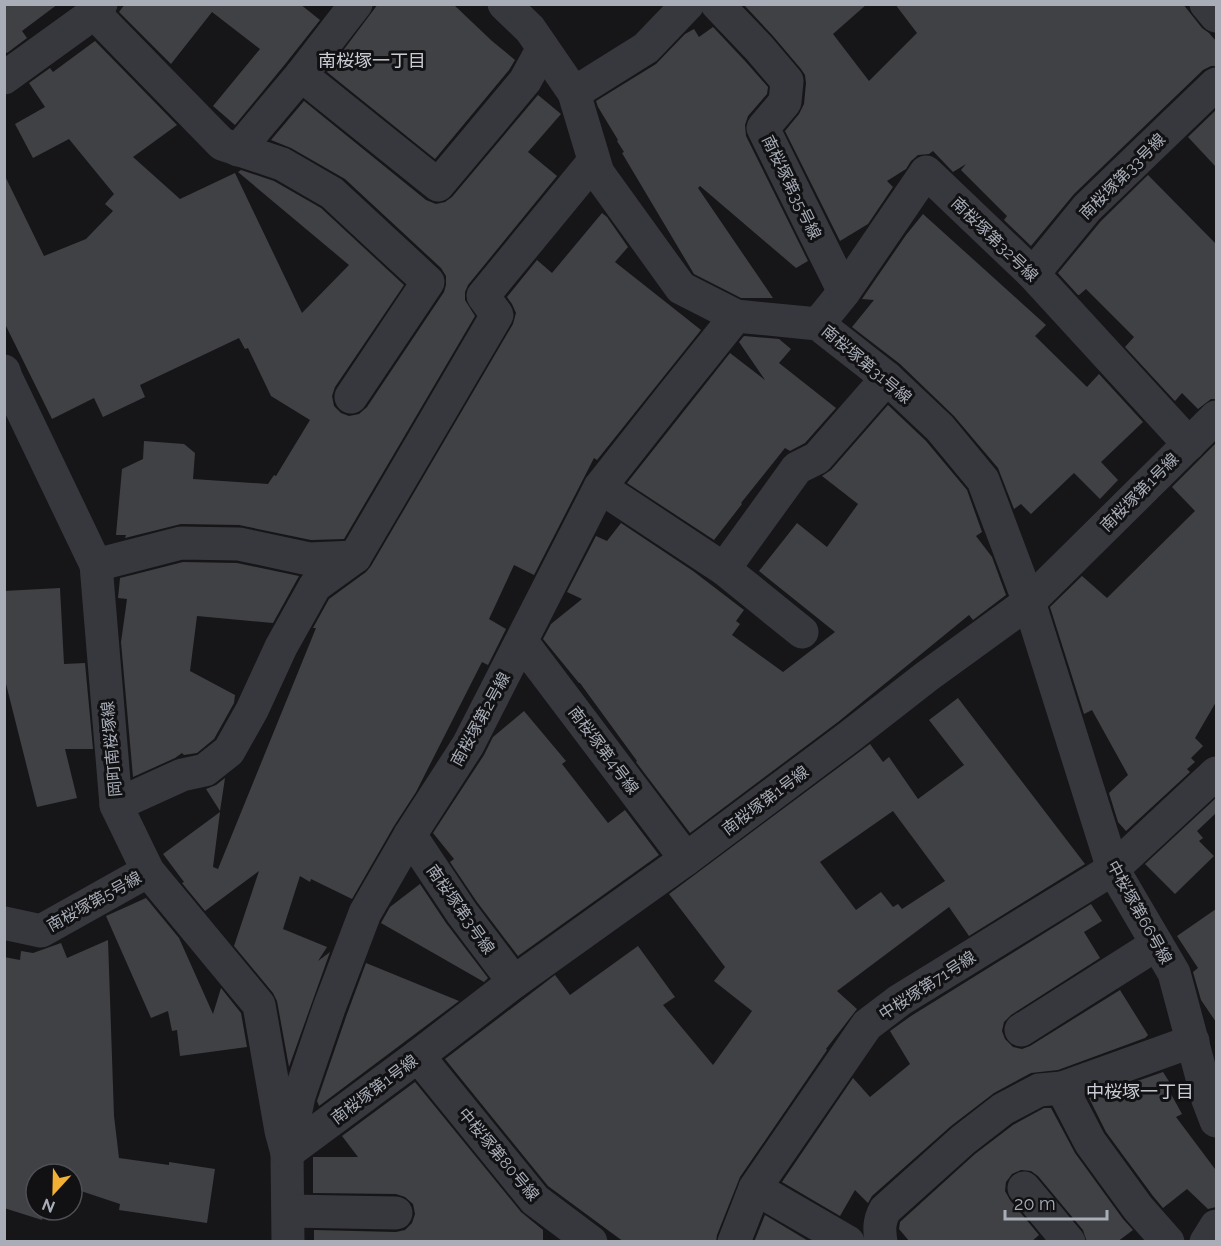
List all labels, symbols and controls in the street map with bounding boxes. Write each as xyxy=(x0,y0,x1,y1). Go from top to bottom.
district label: 南桜塚一丁目 xyxy=(318,50,426,71)
street label: 南桜塚第33号線 xyxy=(1076,130,1169,223)
street label: 南桜塚第35号線 xyxy=(758,132,825,242)
street label: 南桜塚第32号線 xyxy=(947,193,1042,285)
street label: 南桜塚第31号線 xyxy=(818,321,915,407)
street label: 南桜塚第1号線 xyxy=(1096,449,1182,535)
street label: 南桜塚第2号線 xyxy=(447,669,514,769)
street label: 岡町南桜塚線 xyxy=(98,700,125,798)
street label: 南桜塚第4号線 xyxy=(564,703,643,798)
street label: 南桜塚第1号線 xyxy=(719,762,812,839)
street label: 中桜塚第66号線 xyxy=(1103,857,1176,967)
street label: 南桜塚第3号線 xyxy=(423,861,498,958)
street label: 南桜塚第5号線 xyxy=(44,868,145,935)
street label: 中桜塚第71号線 xyxy=(875,947,979,1024)
street label: 南桜塚第1号線 xyxy=(328,1051,421,1128)
district label: 中桜塚一丁目 xyxy=(1086,1081,1194,1102)
street label: 中桜塚第80号線 xyxy=(454,1104,543,1205)
north arrow xyxy=(24,1162,84,1222)
scale bar xyxy=(1005,1183,1107,1221)
text: 20 m xyxy=(1014,1193,1056,1214)
text: N xyxy=(39,1194,58,1217)

